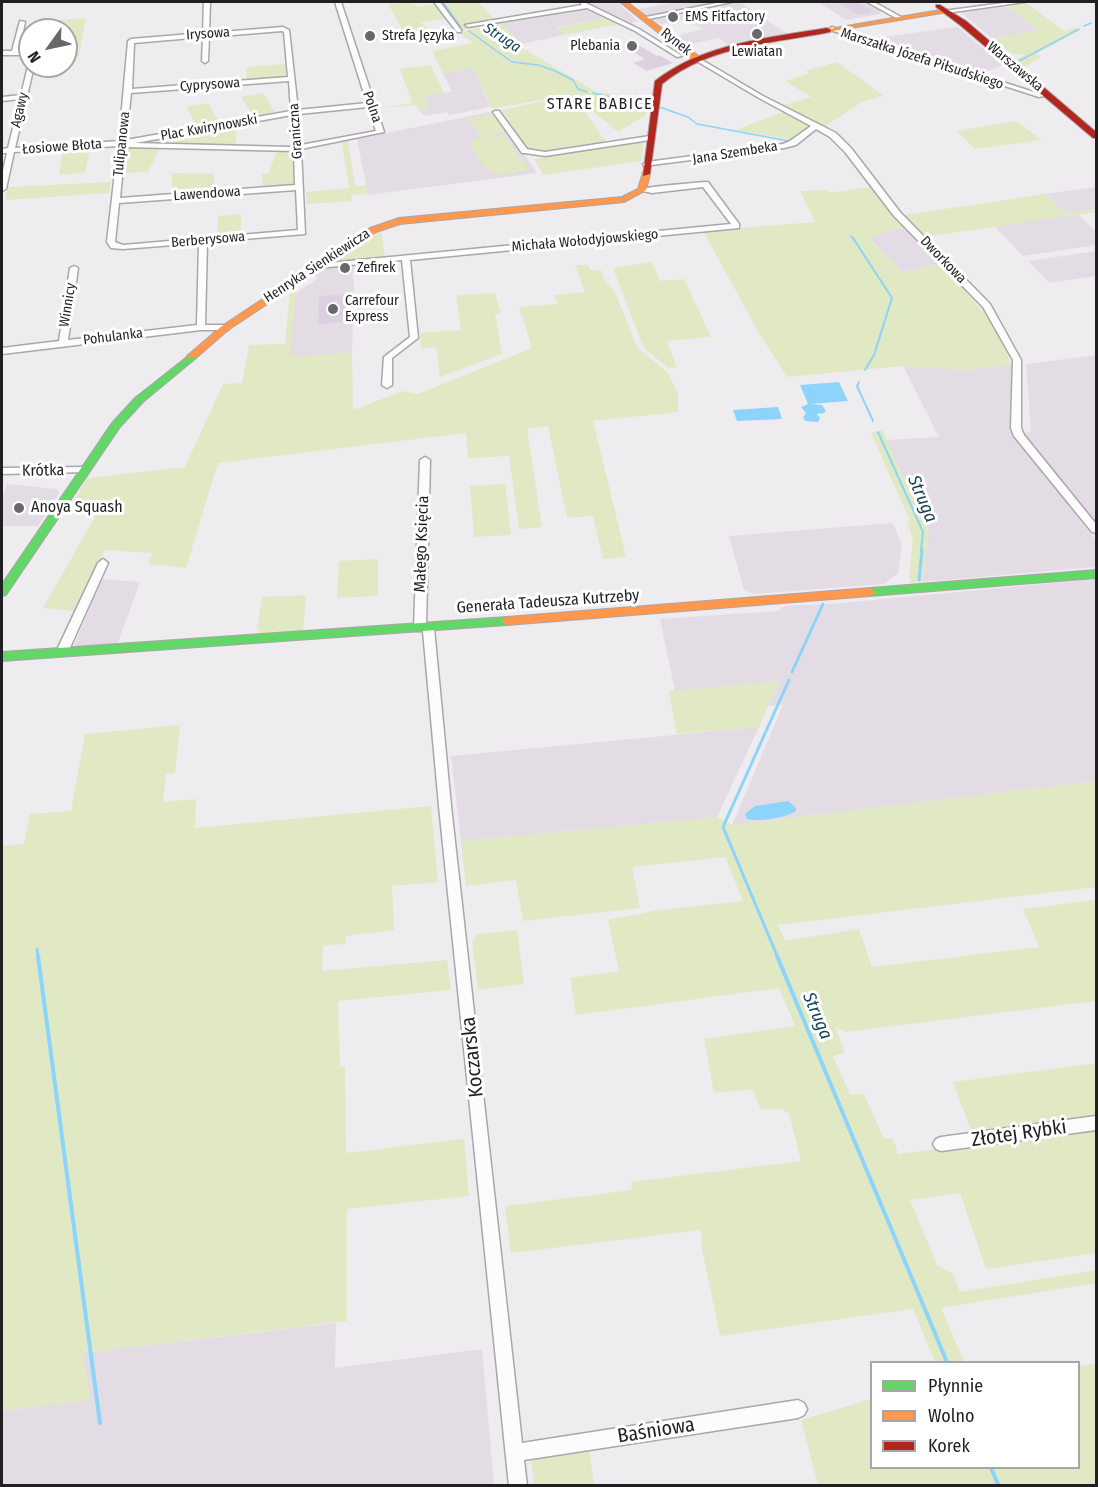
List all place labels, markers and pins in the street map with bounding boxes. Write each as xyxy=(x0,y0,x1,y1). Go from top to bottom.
place label: EMS Fitfactory xyxy=(685,9,765,25)
marker: EMS Fitfactory xyxy=(666,10,680,24)
marker: Lewiatan xyxy=(750,27,764,41)
place label: Strefa Języka xyxy=(382,28,455,44)
marker: Strefa Języka xyxy=(363,29,377,43)
place label: Plebania xyxy=(570,38,620,54)
marker: Plebania xyxy=(625,39,639,53)
place label: Lewiatan xyxy=(731,44,783,60)
place label: Zefirek xyxy=(357,260,395,276)
marker: Zefirek xyxy=(338,261,352,275)
place label: Carrefour Express xyxy=(345,293,399,326)
marker: Carrefour Express xyxy=(326,302,340,316)
place label: Anoya Squash xyxy=(31,498,123,518)
marker: Anoya Squash xyxy=(12,501,26,515)

